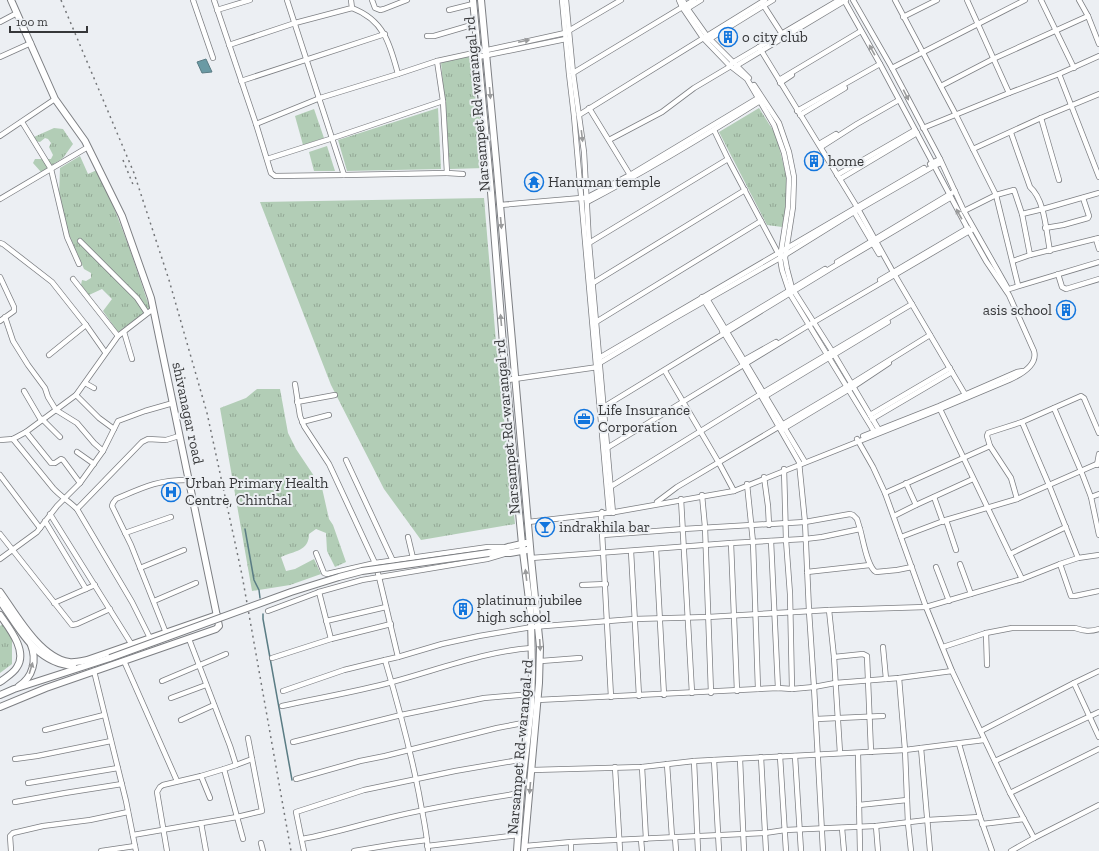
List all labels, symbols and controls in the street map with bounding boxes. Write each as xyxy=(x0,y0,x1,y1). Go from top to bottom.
scale bar xyxy=(10,8,87,34)
text: 100 m xyxy=(16,15,48,29)
street label: Narsampet Rd-warangal rd xyxy=(460,15,494,192)
building icon: o city club xyxy=(717,26,739,48)
place label: o city club xyxy=(742,28,808,46)
one-way arrow xyxy=(518,38,530,44)
one-way arrow xyxy=(868,44,875,56)
one-way arrow xyxy=(487,87,493,99)
one-way arrow xyxy=(903,89,909,101)
one-way arrow xyxy=(579,130,585,142)
building icon: home xyxy=(803,150,825,172)
place label: home xyxy=(828,152,864,170)
temple icon: Hanuman temple xyxy=(523,171,545,193)
place label: Hanuman temple xyxy=(548,173,660,191)
one-way arrow xyxy=(956,208,963,220)
one-way arrow xyxy=(498,217,505,229)
building icon: asis school xyxy=(1055,299,1077,321)
place label: asis school xyxy=(983,301,1052,319)
one-way arrow xyxy=(498,314,505,326)
street label: Narsampet Rd-warangal rd xyxy=(490,338,524,515)
street label: shivanagar road xyxy=(168,360,208,467)
place label: Life Insurance Corporation xyxy=(598,401,690,436)
office icon: Life Insurance Corporation xyxy=(573,408,595,430)
place label: Urban Primary Health Centre, Chinthal xyxy=(185,474,329,509)
hospital icon: Urban Primary Health Centre, Chinthal xyxy=(160,481,182,503)
bar icon: indrakhila bar xyxy=(534,516,556,538)
place label: indrakhila bar xyxy=(559,518,650,536)
one-way arrow xyxy=(523,569,529,581)
place label: platinum jubilee high school xyxy=(477,591,582,626)
building icon: platinum jubilee high school xyxy=(452,598,474,620)
one-way arrow xyxy=(537,639,544,651)
street label: Narsampet Rd-warangal rd xyxy=(503,658,537,835)
one-way arrow xyxy=(28,662,34,674)
one-way arrow xyxy=(527,782,534,794)

